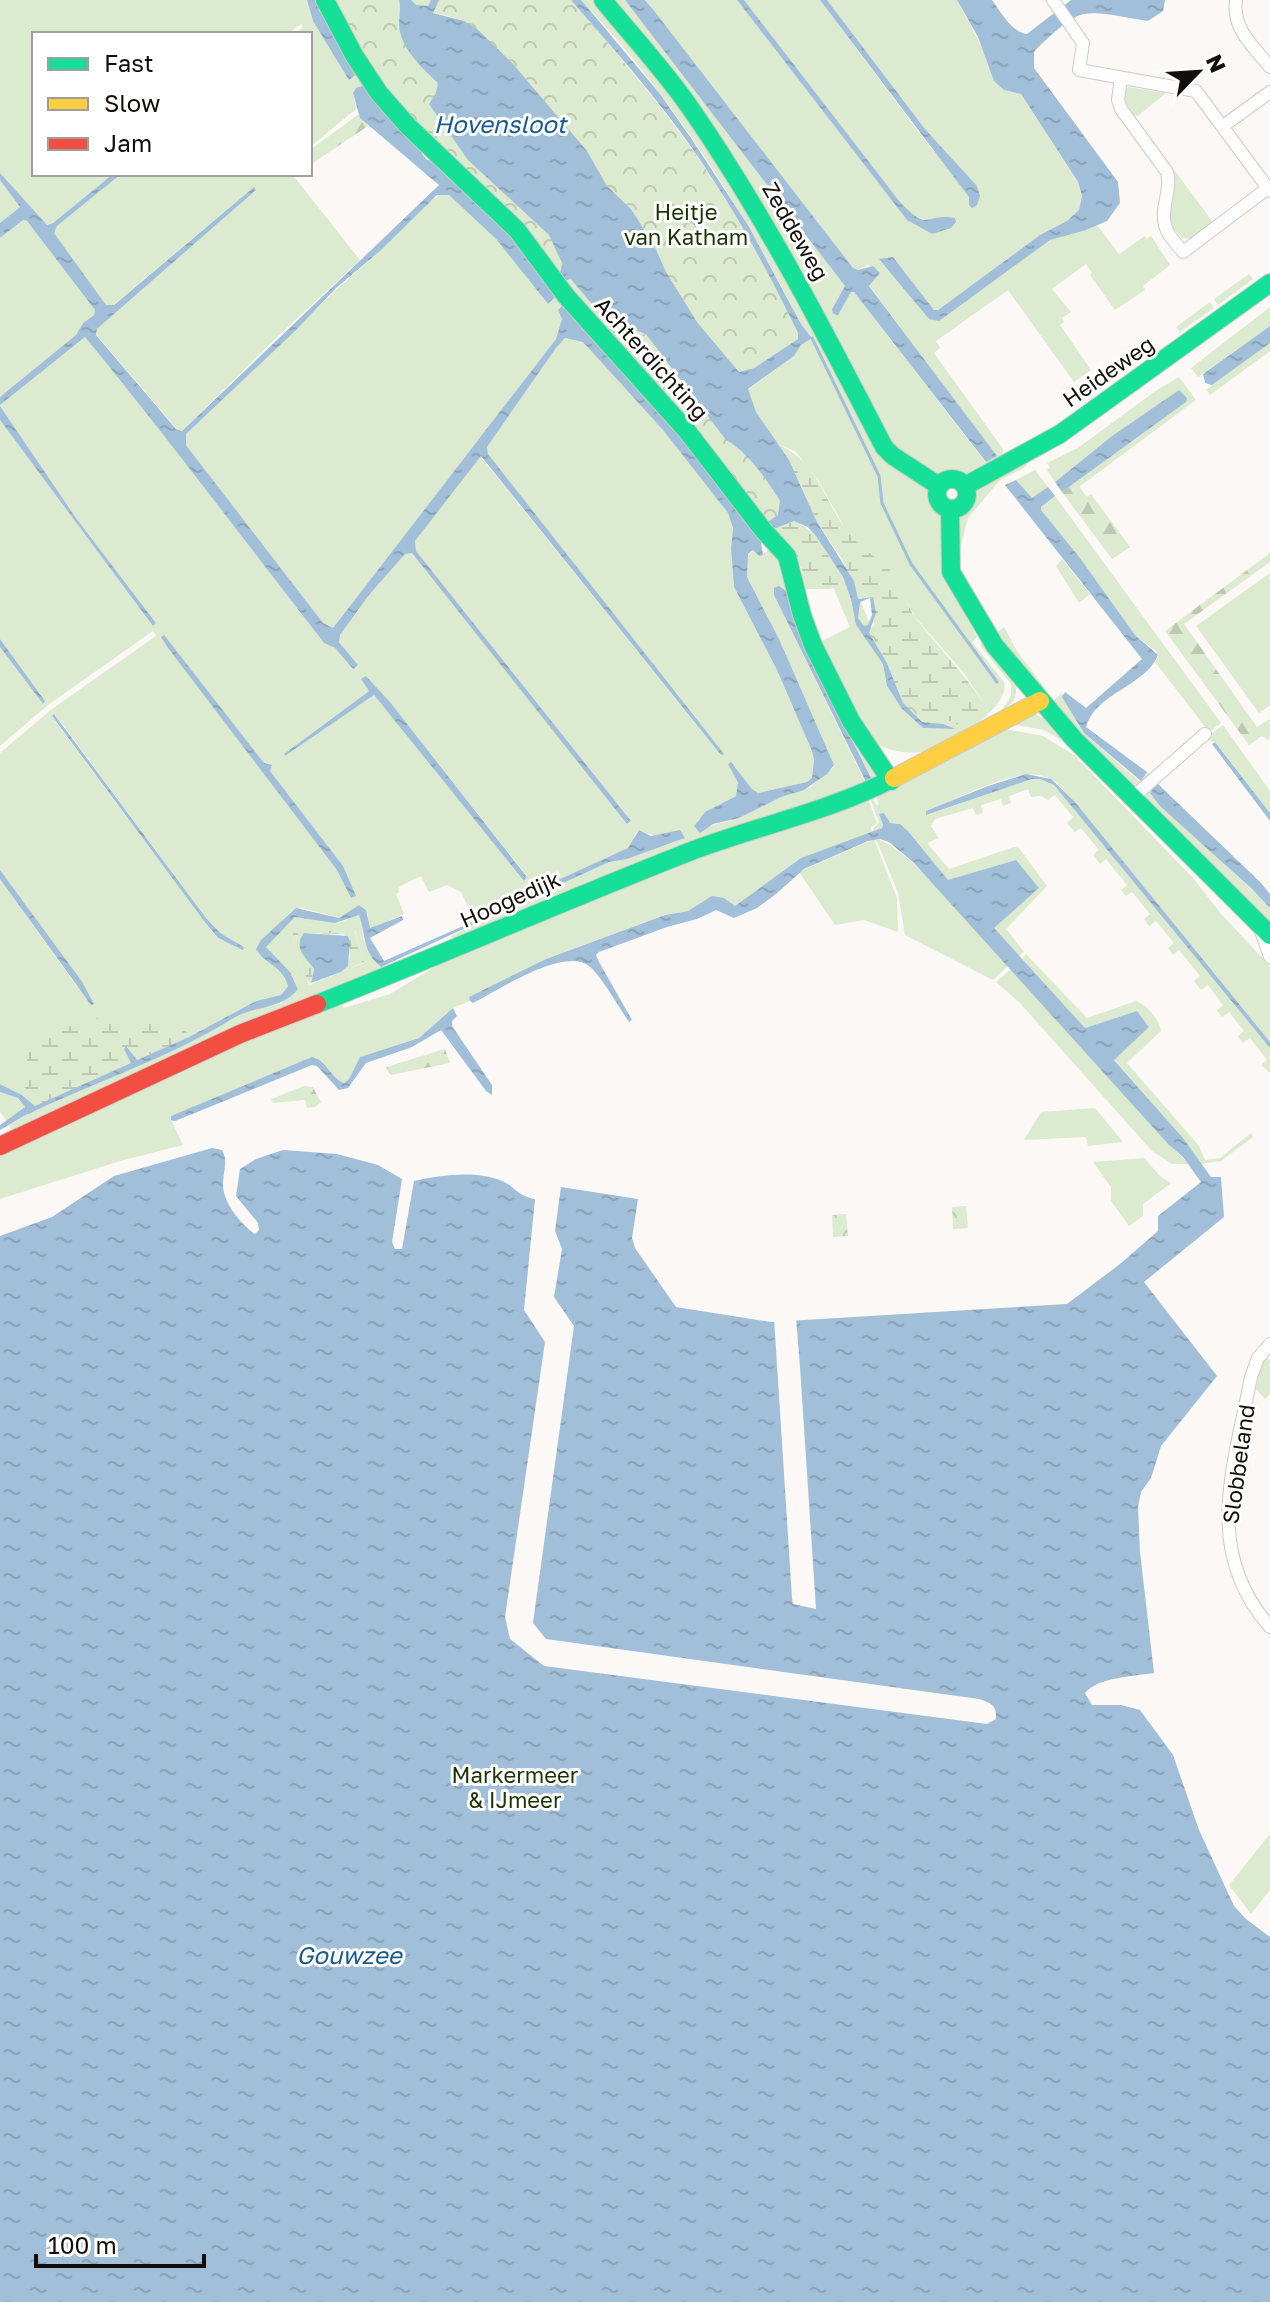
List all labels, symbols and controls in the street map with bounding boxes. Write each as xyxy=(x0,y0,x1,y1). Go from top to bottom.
legend xyxy=(32,32,312,176)
north arrow xyxy=(1158,32,1238,112)
text: Fast xyxy=(104,48,154,77)
text: N xyxy=(1201,50,1232,77)
text: Slow xyxy=(104,88,160,117)
water label: Hovensloot xyxy=(434,109,569,138)
text: Jam xyxy=(104,128,152,157)
street label: Zeddeweg xyxy=(757,177,835,285)
park label: Heitje van Katham xyxy=(624,198,748,250)
street label: Achterdichting xyxy=(590,291,714,425)
street label: Heideweg xyxy=(1057,330,1159,412)
street label: Hoogedijk xyxy=(456,865,564,933)
street label: Slobbeland xyxy=(1216,1402,1260,1526)
park label: Markermeer & IJmeer xyxy=(452,1761,579,1813)
water label: Gouwzee xyxy=(296,1940,404,1969)
scale bar xyxy=(36,2218,204,2268)
text: 100 m xyxy=(48,2230,117,2259)

